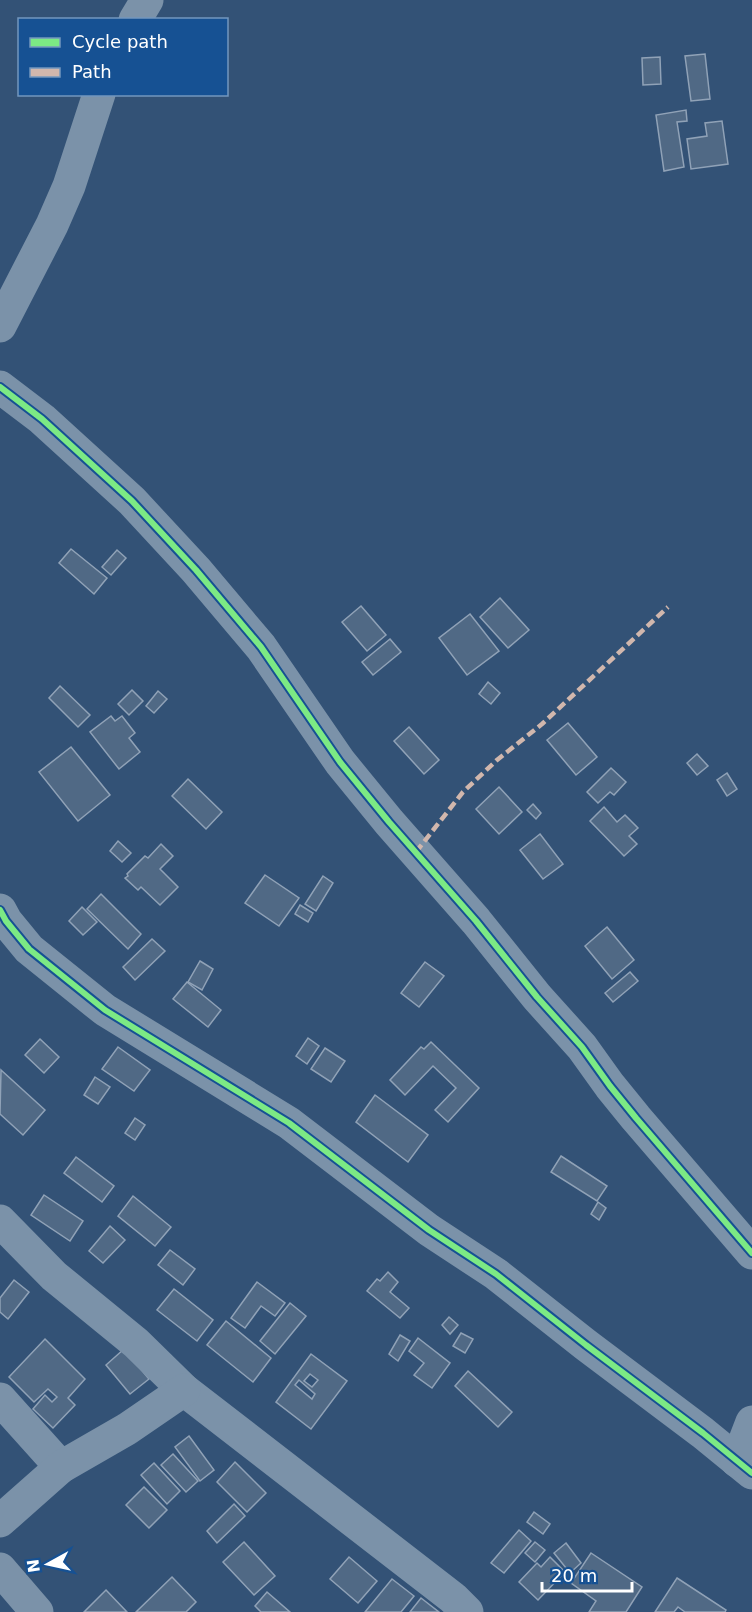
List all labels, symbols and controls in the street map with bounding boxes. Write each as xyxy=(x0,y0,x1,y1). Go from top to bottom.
legend xyxy=(18,18,228,96)
text: Cycle path xyxy=(72,31,168,52)
text: Path xyxy=(72,61,112,82)
north arrow xyxy=(18,1534,78,1594)
scale bar xyxy=(542,1555,632,1593)
text: N xyxy=(23,1558,44,1574)
text: 20 m xyxy=(551,1565,597,1586)

